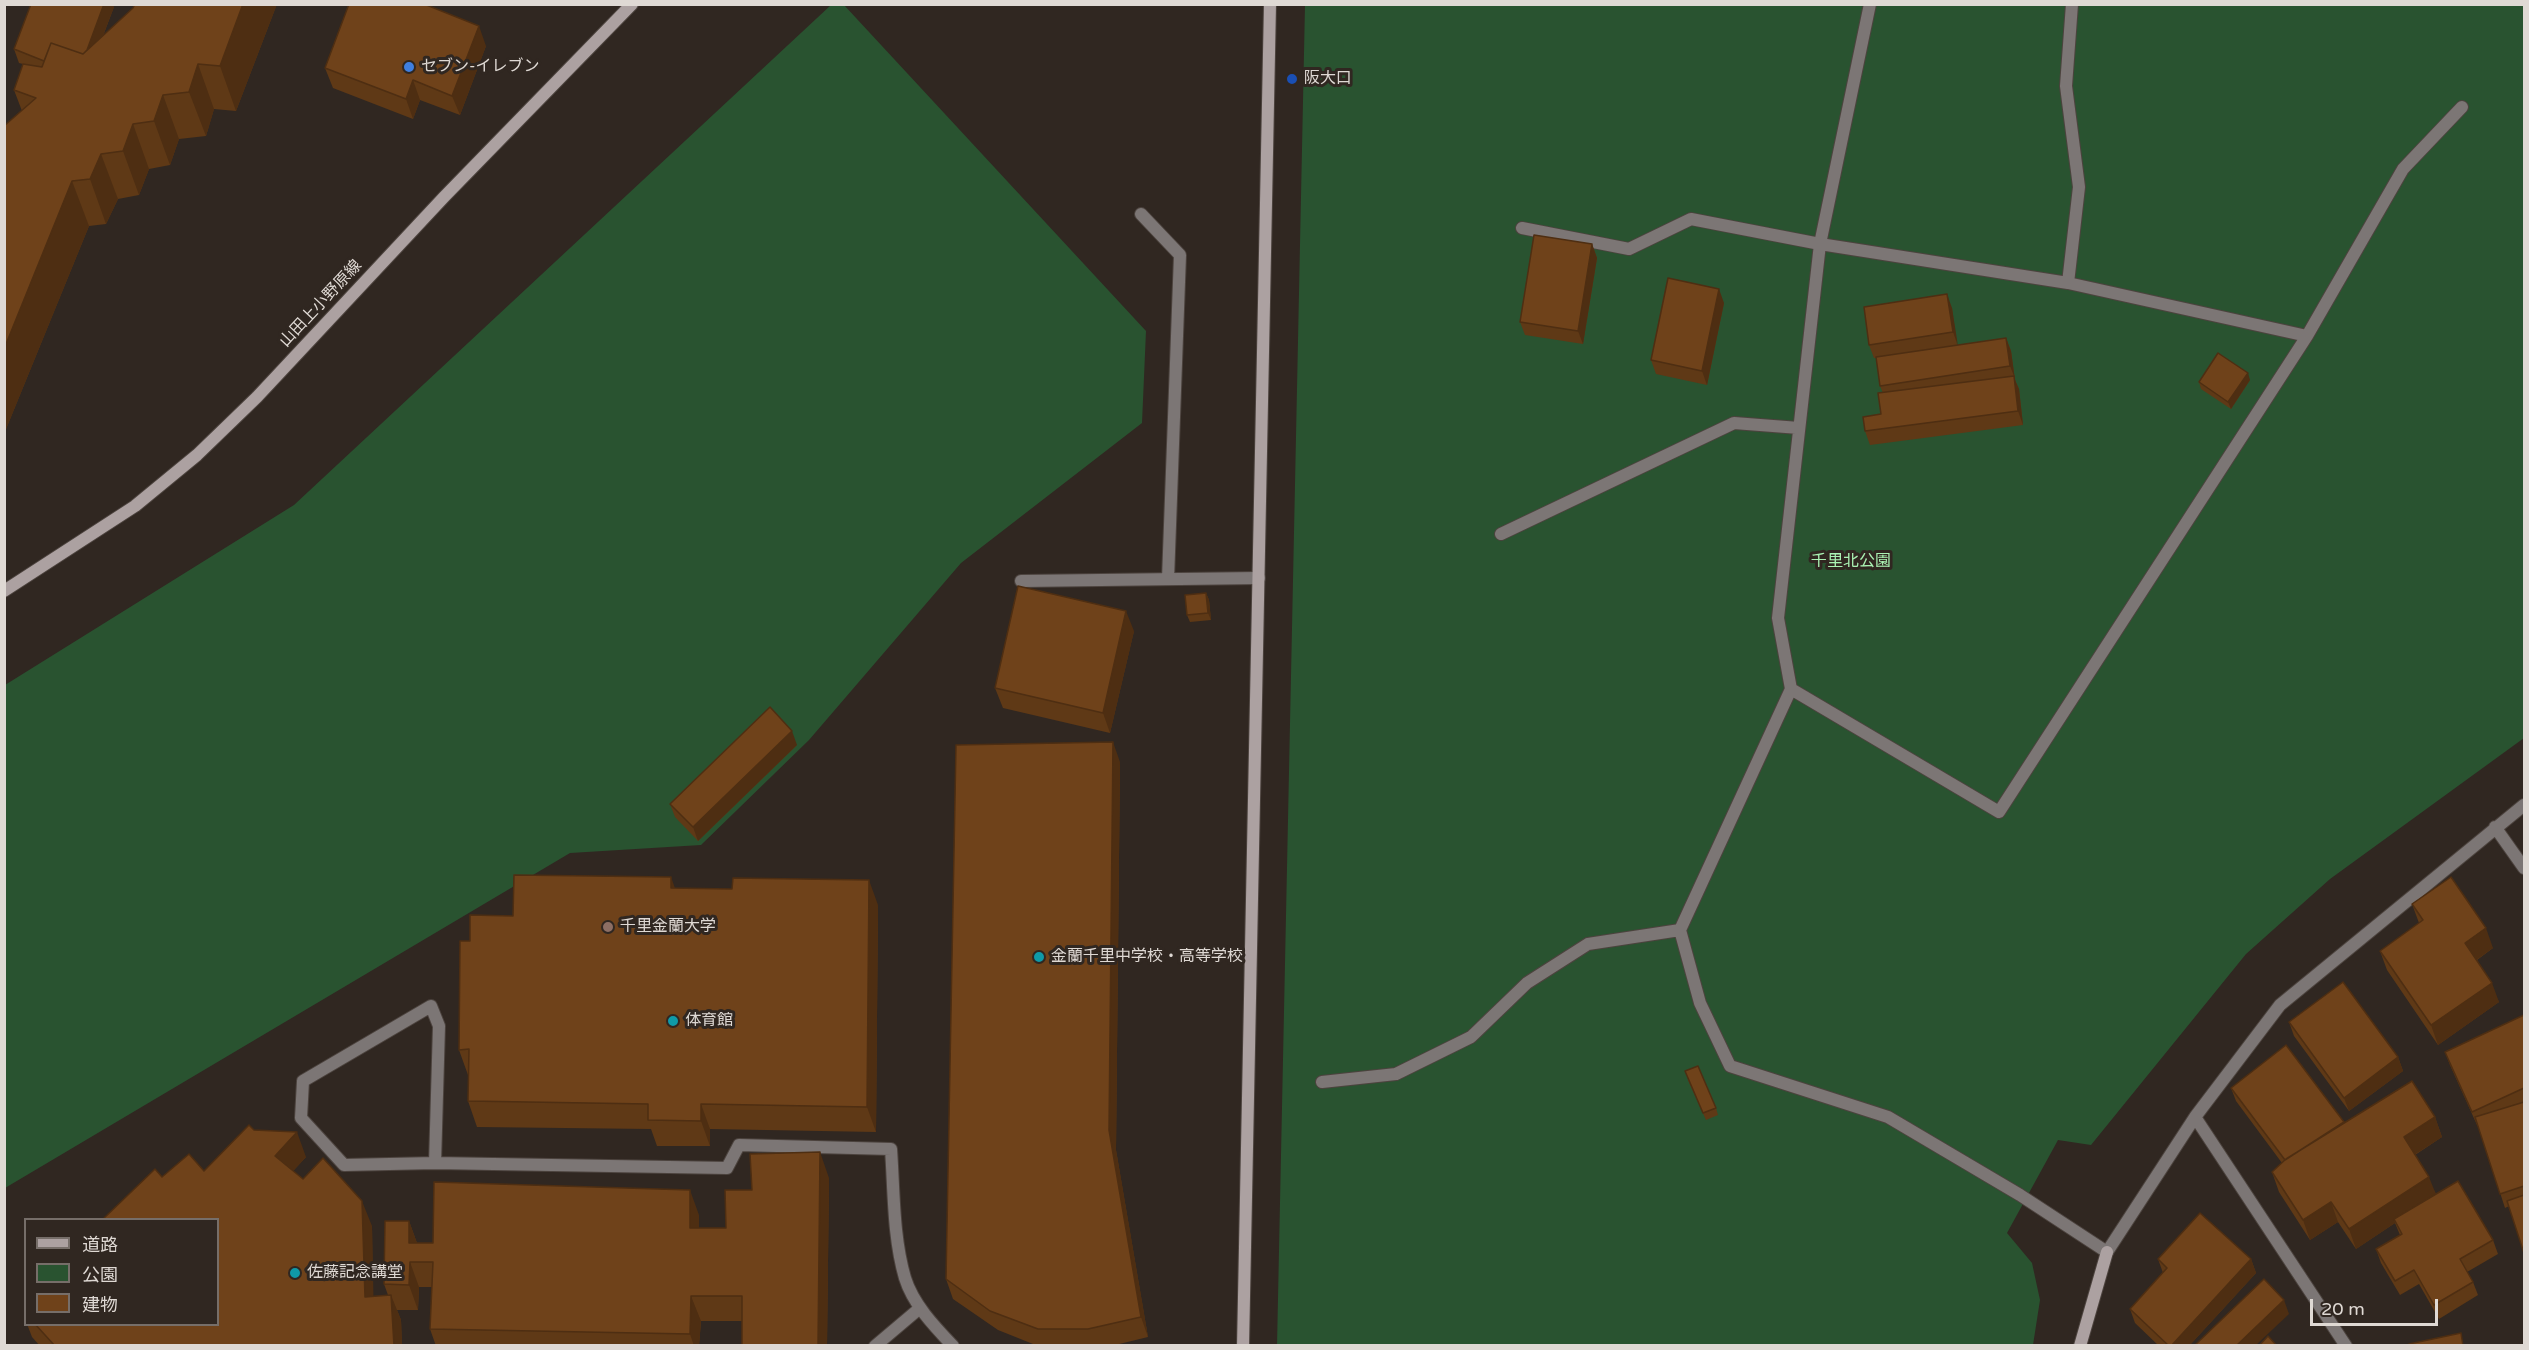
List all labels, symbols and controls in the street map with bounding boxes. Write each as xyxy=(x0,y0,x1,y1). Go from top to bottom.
place label: セブン-イレブン xyxy=(421,57,540,77)
marker: セブン-イレブン xyxy=(402,60,416,74)
place label: 阪大口 xyxy=(1304,69,1352,89)
marker: 阪大口 xyxy=(1285,72,1299,86)
street label: 山田上小野原線 xyxy=(276,256,366,352)
park label: 千里北公園 xyxy=(1811,552,1891,572)
place label: 千里金蘭大学 xyxy=(620,917,716,937)
marker: 千里金蘭大学 xyxy=(601,920,615,934)
place label: 金蘭千里中学校・高等学校 xyxy=(1051,947,1243,967)
marker: 金蘭千里中学校・高等学校 xyxy=(1032,950,1046,964)
place label: 体育館 xyxy=(685,1011,733,1031)
marker: 体育館 xyxy=(666,1014,680,1028)
legend xyxy=(24,1218,219,1326)
text: 道路 xyxy=(82,1234,118,1256)
place label: 佐藤記念講堂 xyxy=(307,1263,403,1283)
text: 公園 xyxy=(82,1264,118,1286)
marker: 佐藤記念講堂 xyxy=(288,1266,302,1280)
scale bar xyxy=(2313,1287,2440,1325)
text: 建物 xyxy=(82,1294,118,1316)
text: 20 m xyxy=(2321,1298,2365,1320)

